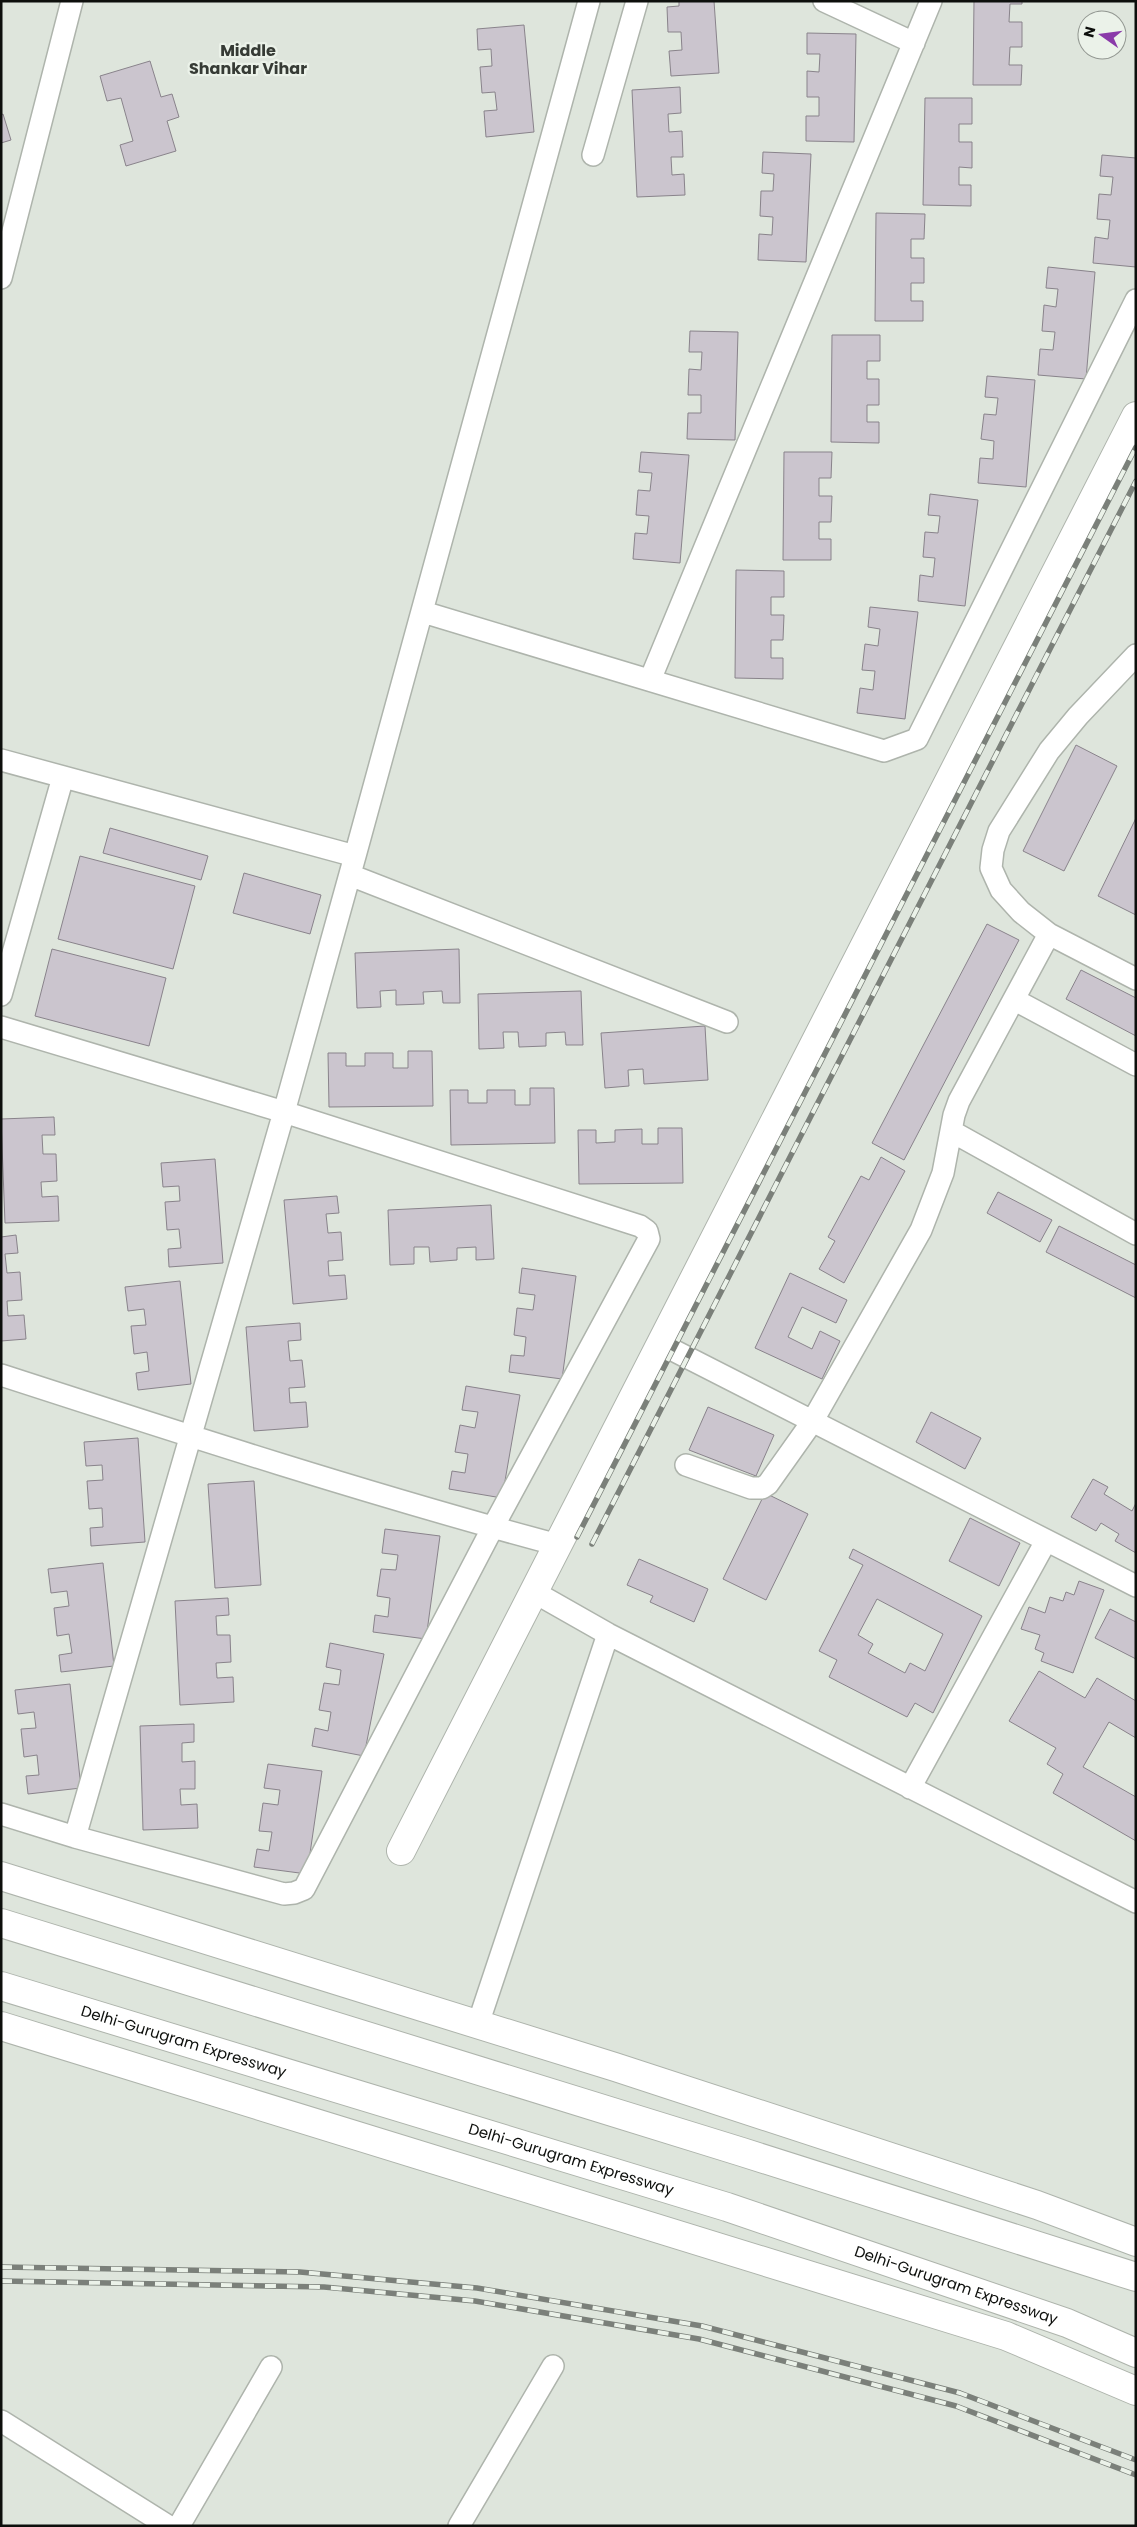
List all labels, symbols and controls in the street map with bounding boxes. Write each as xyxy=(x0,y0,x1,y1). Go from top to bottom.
north arrow xyxy=(1077,10,1127,60)
text: N xyxy=(1078,24,1100,39)
district label: Middle Shankar Vihar xyxy=(189,39,307,80)
street label: Delhi-Gurugram Expressway xyxy=(79,2000,290,2082)
street label: Delhi-Gurugram Expressway xyxy=(466,2118,677,2200)
street label: Delhi-Gurugram Expressway xyxy=(852,2240,1061,2329)

